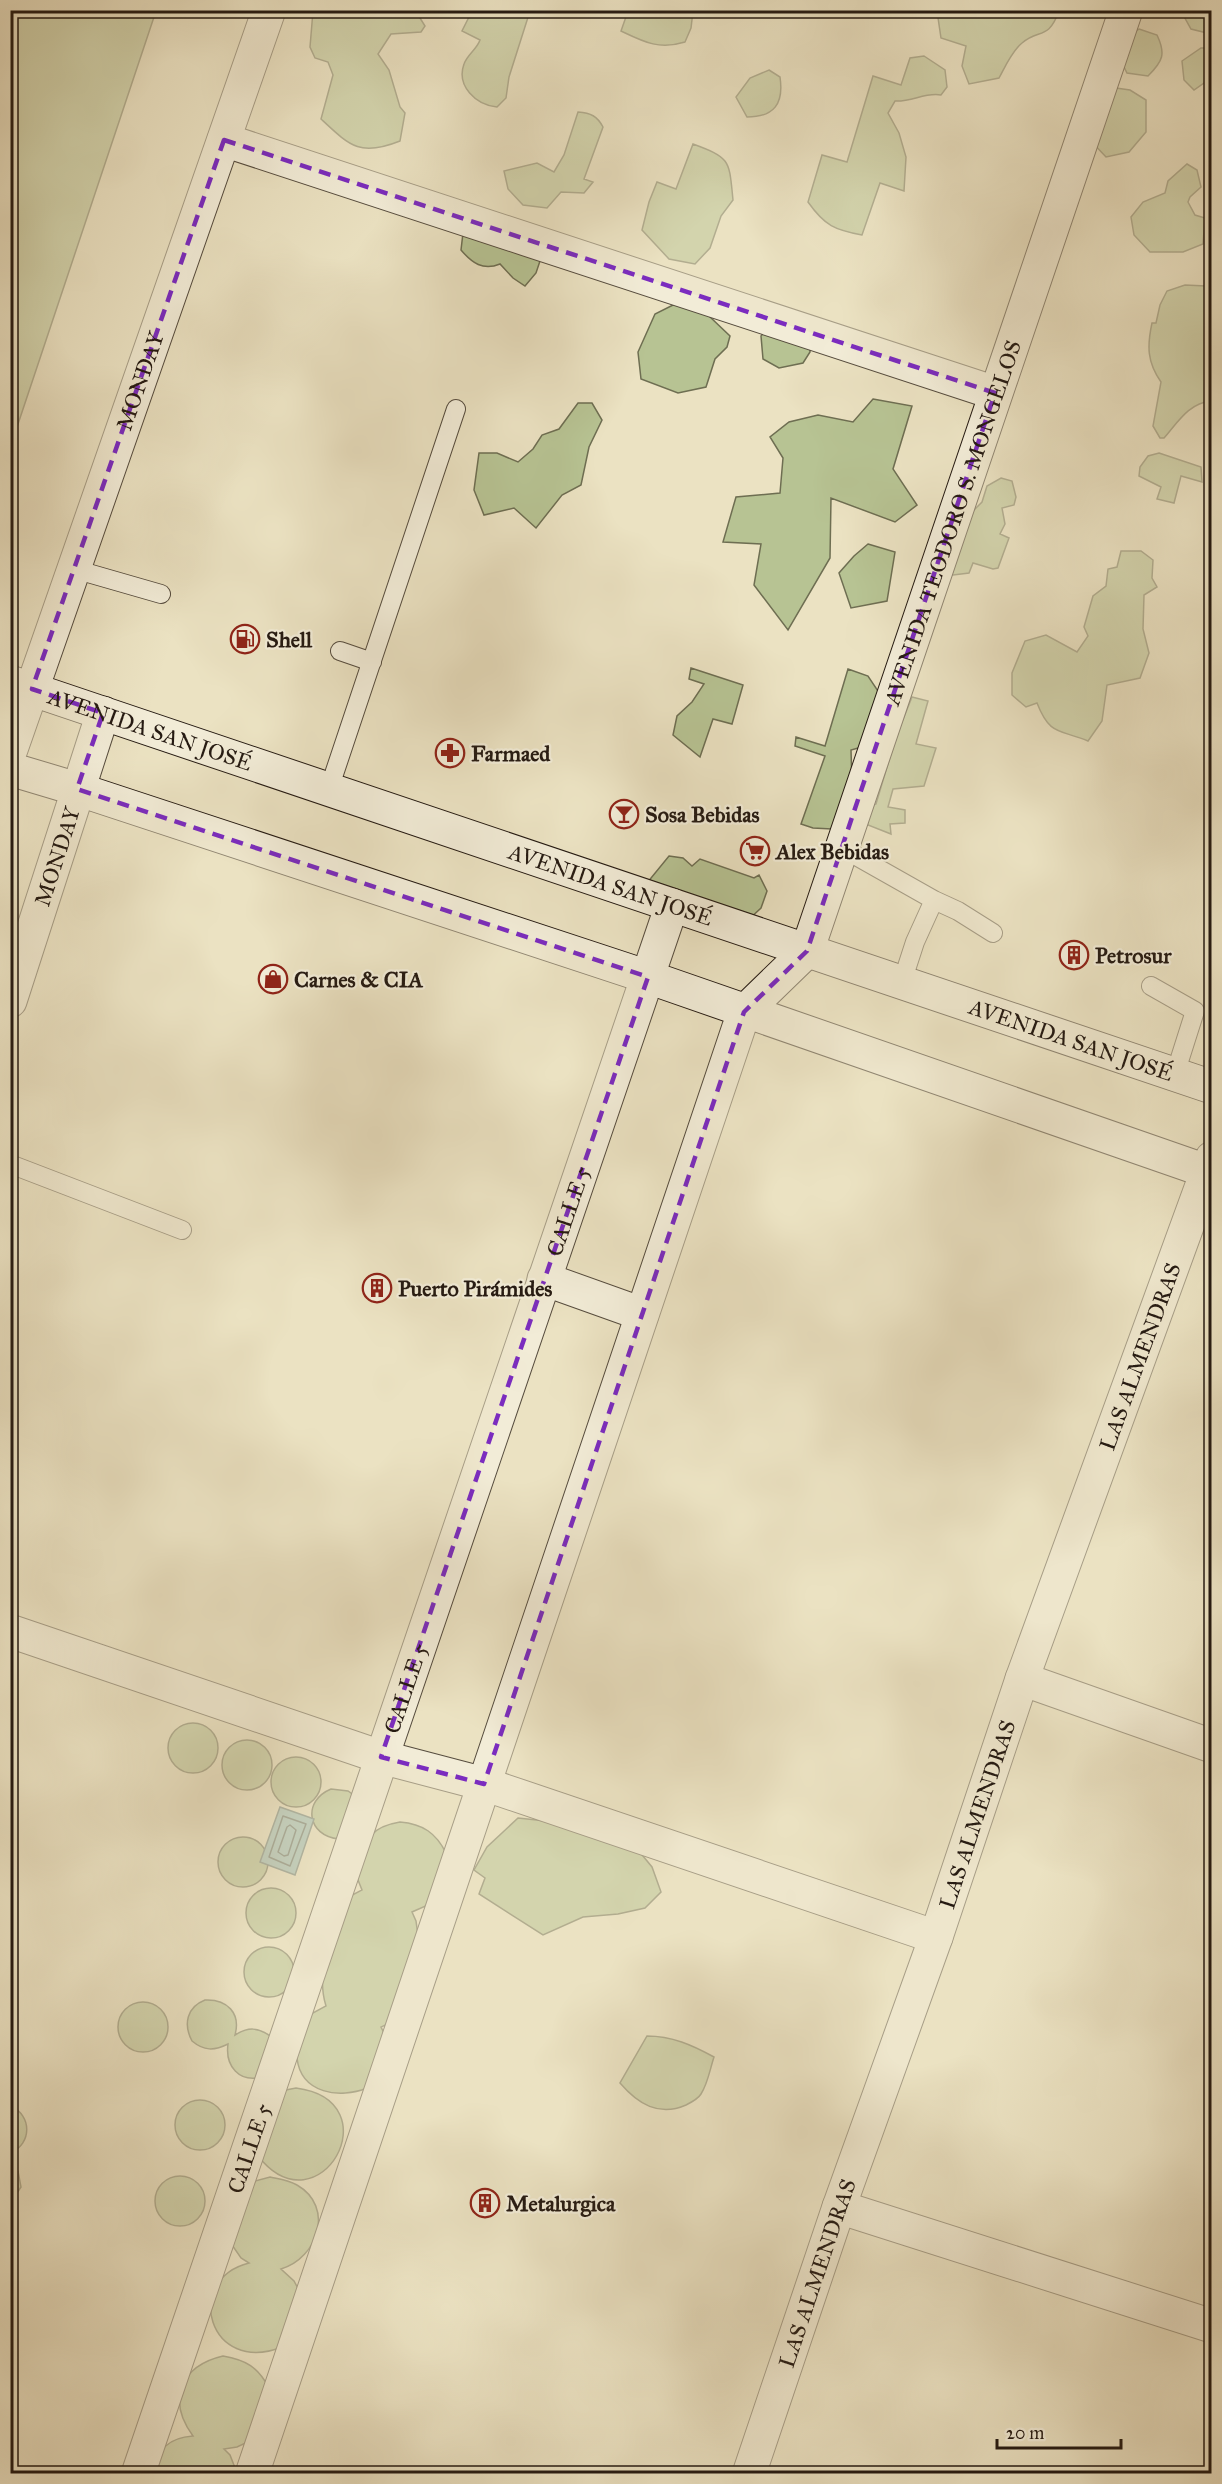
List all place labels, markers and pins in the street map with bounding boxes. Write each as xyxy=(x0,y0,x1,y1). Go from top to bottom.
fuel station icon: Shell xyxy=(229,623,261,655)
place label: Shell xyxy=(266,626,313,653)
pharmacy icon: Farmaed xyxy=(434,737,466,769)
place label: Farmaed xyxy=(471,740,551,767)
bar icon: Sosa Bebidas xyxy=(608,798,640,830)
place label: Sosa Bebidas xyxy=(645,801,760,828)
supermarket icon: Alex Bebidas xyxy=(739,835,771,867)
place label: Alex Bebidas xyxy=(774,838,889,865)
building icon: Petrosur xyxy=(1058,939,1090,971)
place label: Petrosur xyxy=(1095,942,1172,969)
shop icon: Carnes & CIA xyxy=(257,963,289,995)
place label: Carnes & CIA xyxy=(294,966,423,993)
building icon: Puerto Pirámides xyxy=(361,1272,393,1304)
place label: Puerto Pirámides xyxy=(398,1275,552,1302)
building icon: Metalurgica xyxy=(469,2187,501,2219)
place label: Metalurgica xyxy=(506,2190,616,2217)

